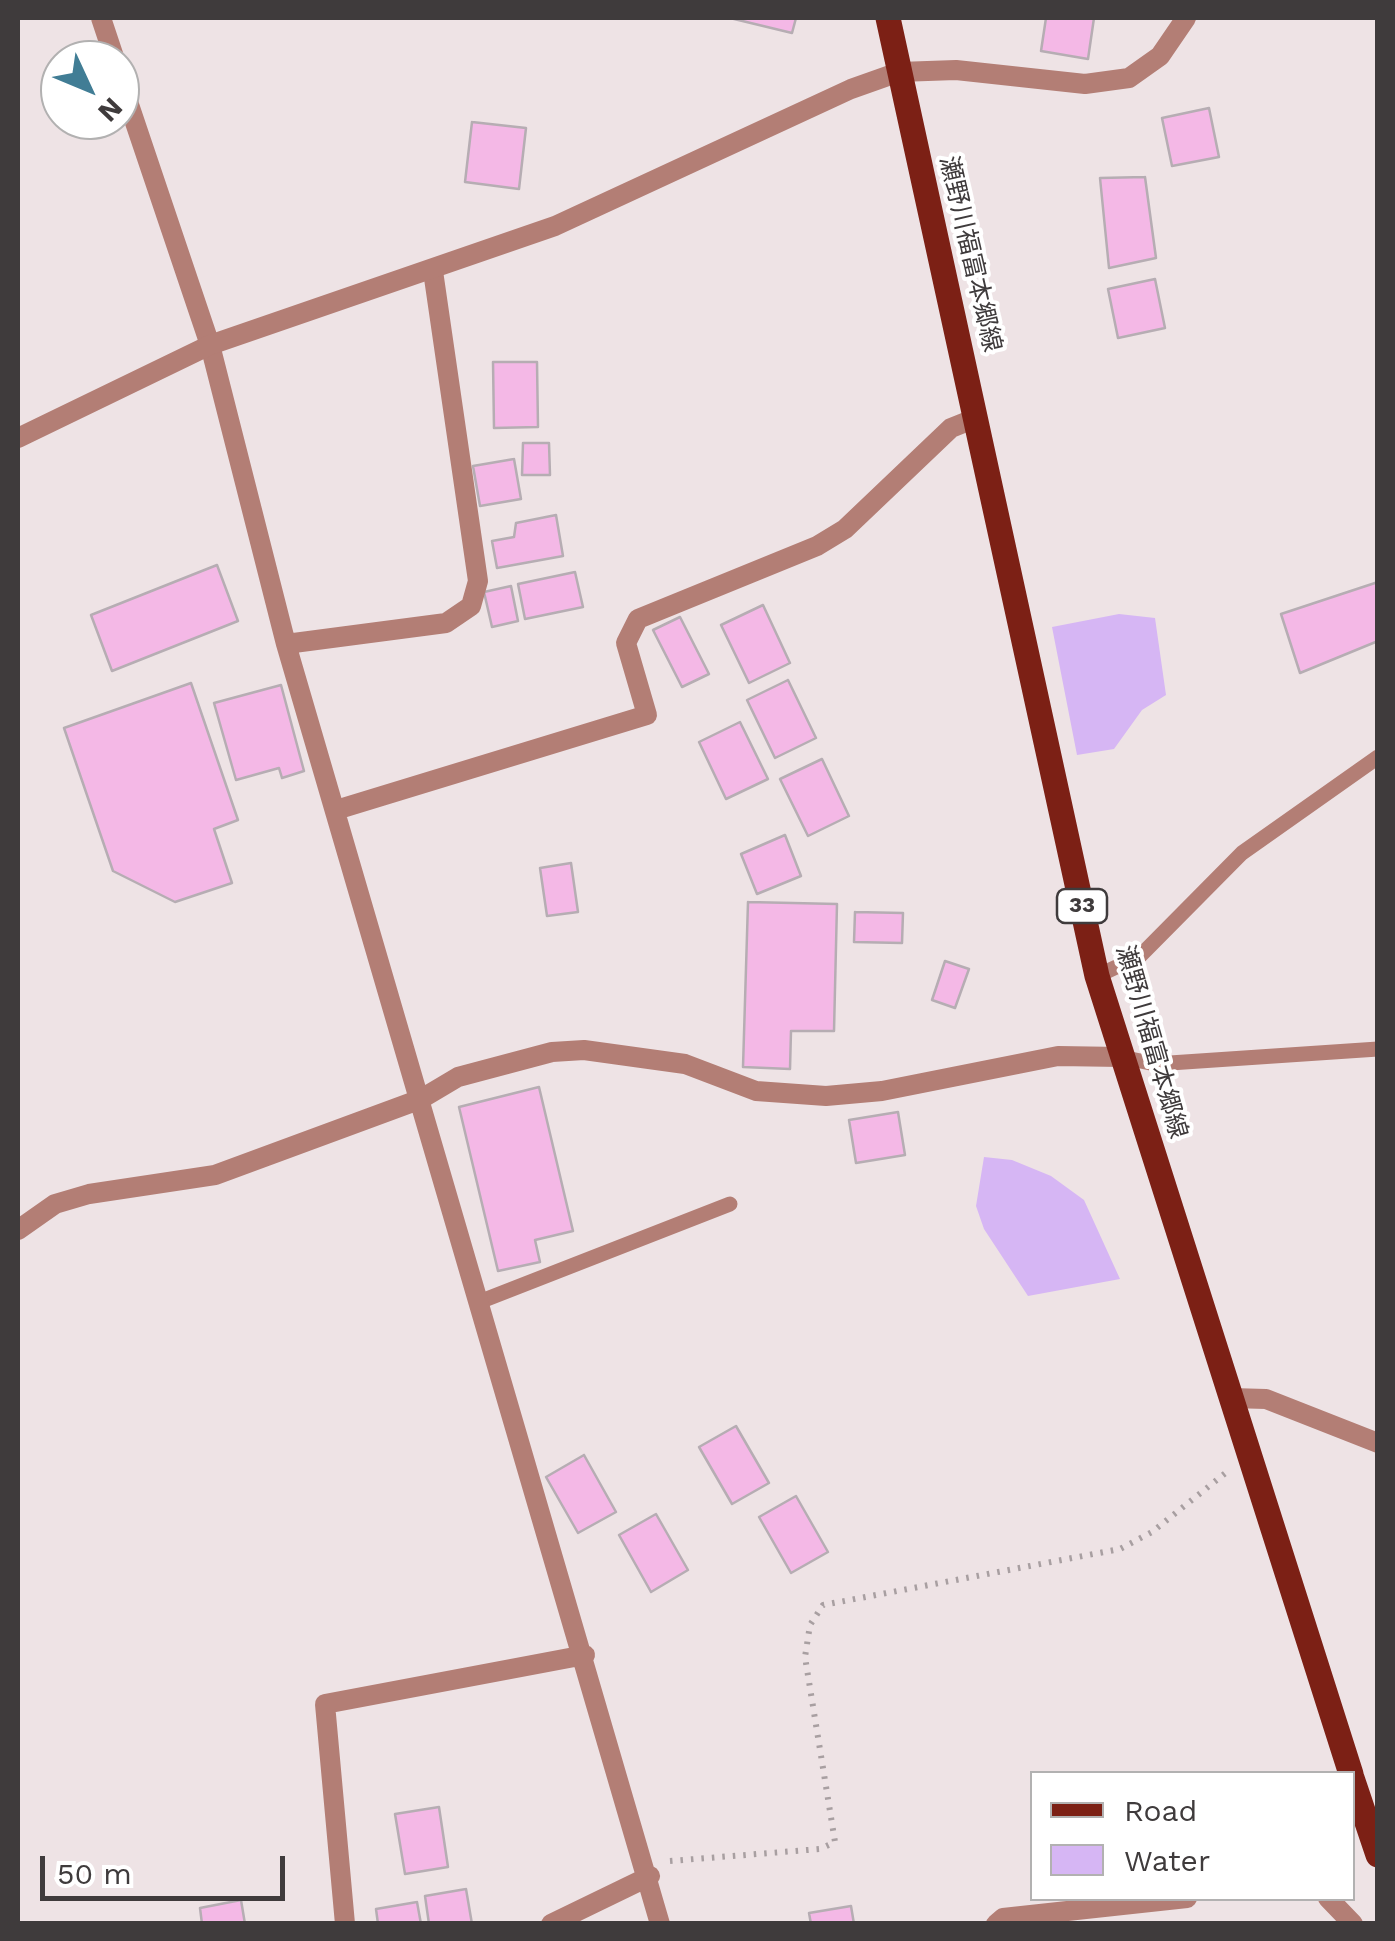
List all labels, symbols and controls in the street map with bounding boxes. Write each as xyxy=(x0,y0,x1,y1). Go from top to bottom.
north arrow xyxy=(40,40,140,140)
text: N xyxy=(91,91,130,129)
street label: 瀬野川福富本郷線 xyxy=(933,153,1007,355)
road number: 33 xyxy=(1057,889,1107,923)
street label: 瀬野川福富本郷線 xyxy=(1109,942,1193,1142)
legend xyxy=(1030,1771,1355,1901)
text: Road xyxy=(1124,1793,1197,1828)
scale bar xyxy=(45,1836,290,1898)
text: Water xyxy=(1124,1843,1210,1878)
text: 50 m xyxy=(57,1856,132,1891)

